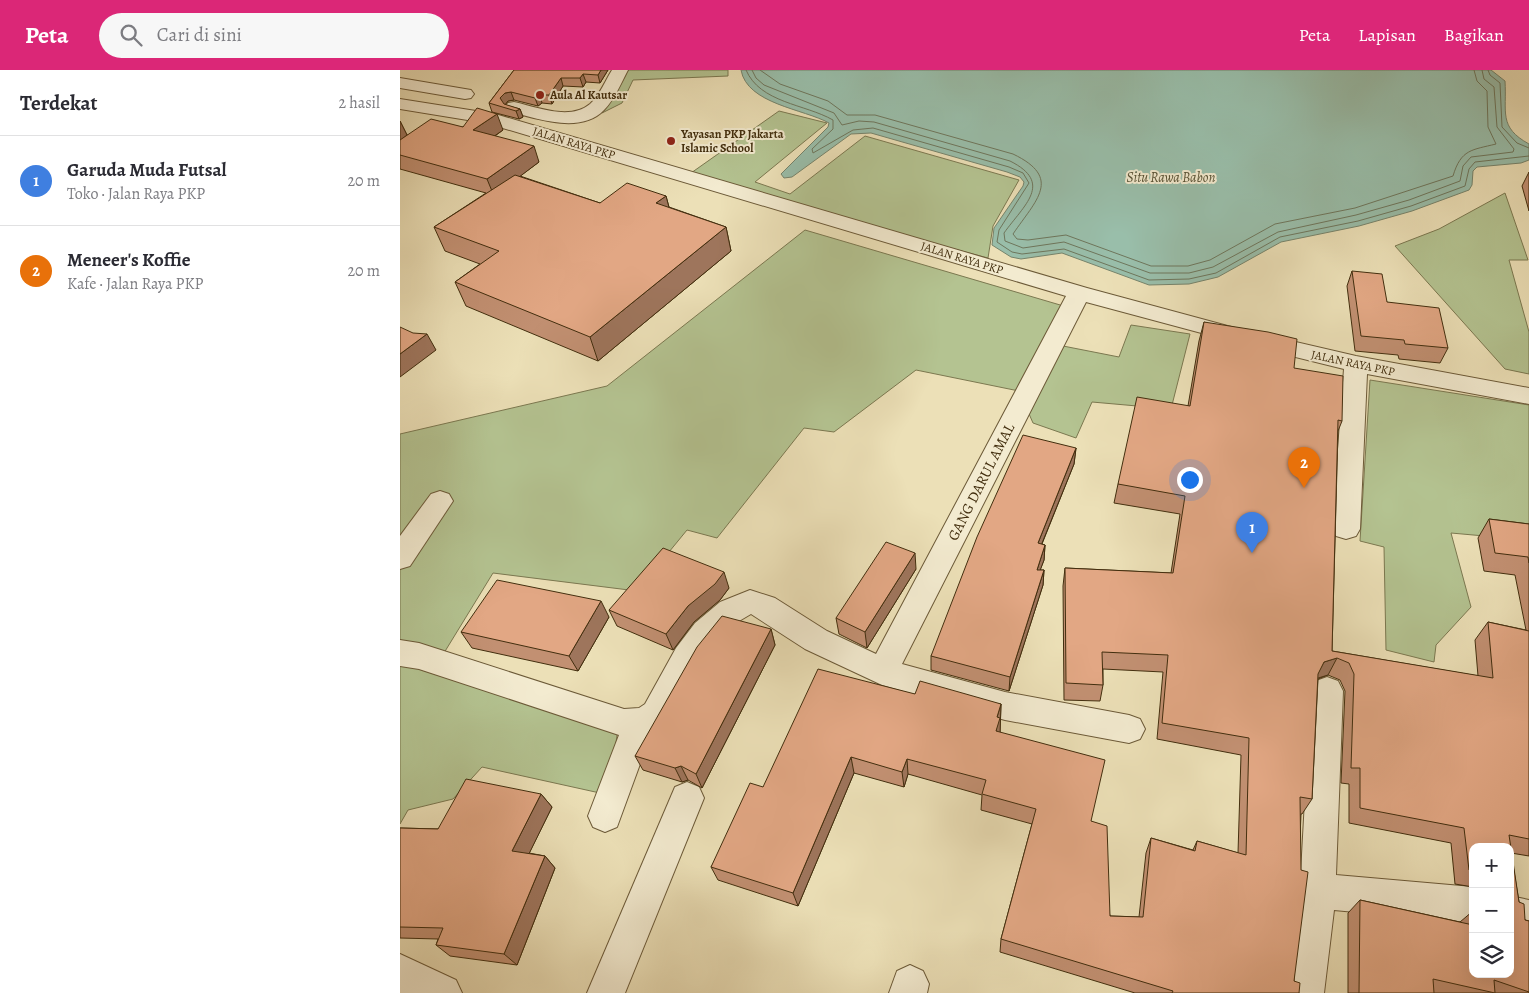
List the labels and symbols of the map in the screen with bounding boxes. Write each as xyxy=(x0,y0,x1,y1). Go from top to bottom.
place label: Aula Al Kautsar xyxy=(549,87,627,103)
marker: Aula Al Kautsar xyxy=(534,89,546,101)
street label: JALAN RAYA PKP xyxy=(531,123,617,163)
place label: Yayasan PKP Jakarta Islamic School xyxy=(680,126,784,156)
marker: Yayasan PKP Jakarta Islamic School xyxy=(665,135,677,147)
water label: Situ Rawa Babon xyxy=(1127,168,1216,187)
street label: JALAN RAYA PKP xyxy=(919,238,1005,278)
street label: JALAN RAYA PKP xyxy=(1310,346,1397,380)
street label: GANG DARUL AMAL xyxy=(943,420,1019,544)
pin: 2 xyxy=(1288,447,1320,488)
your location xyxy=(1177,467,1203,493)
pin: 1 xyxy=(1236,512,1268,553)

